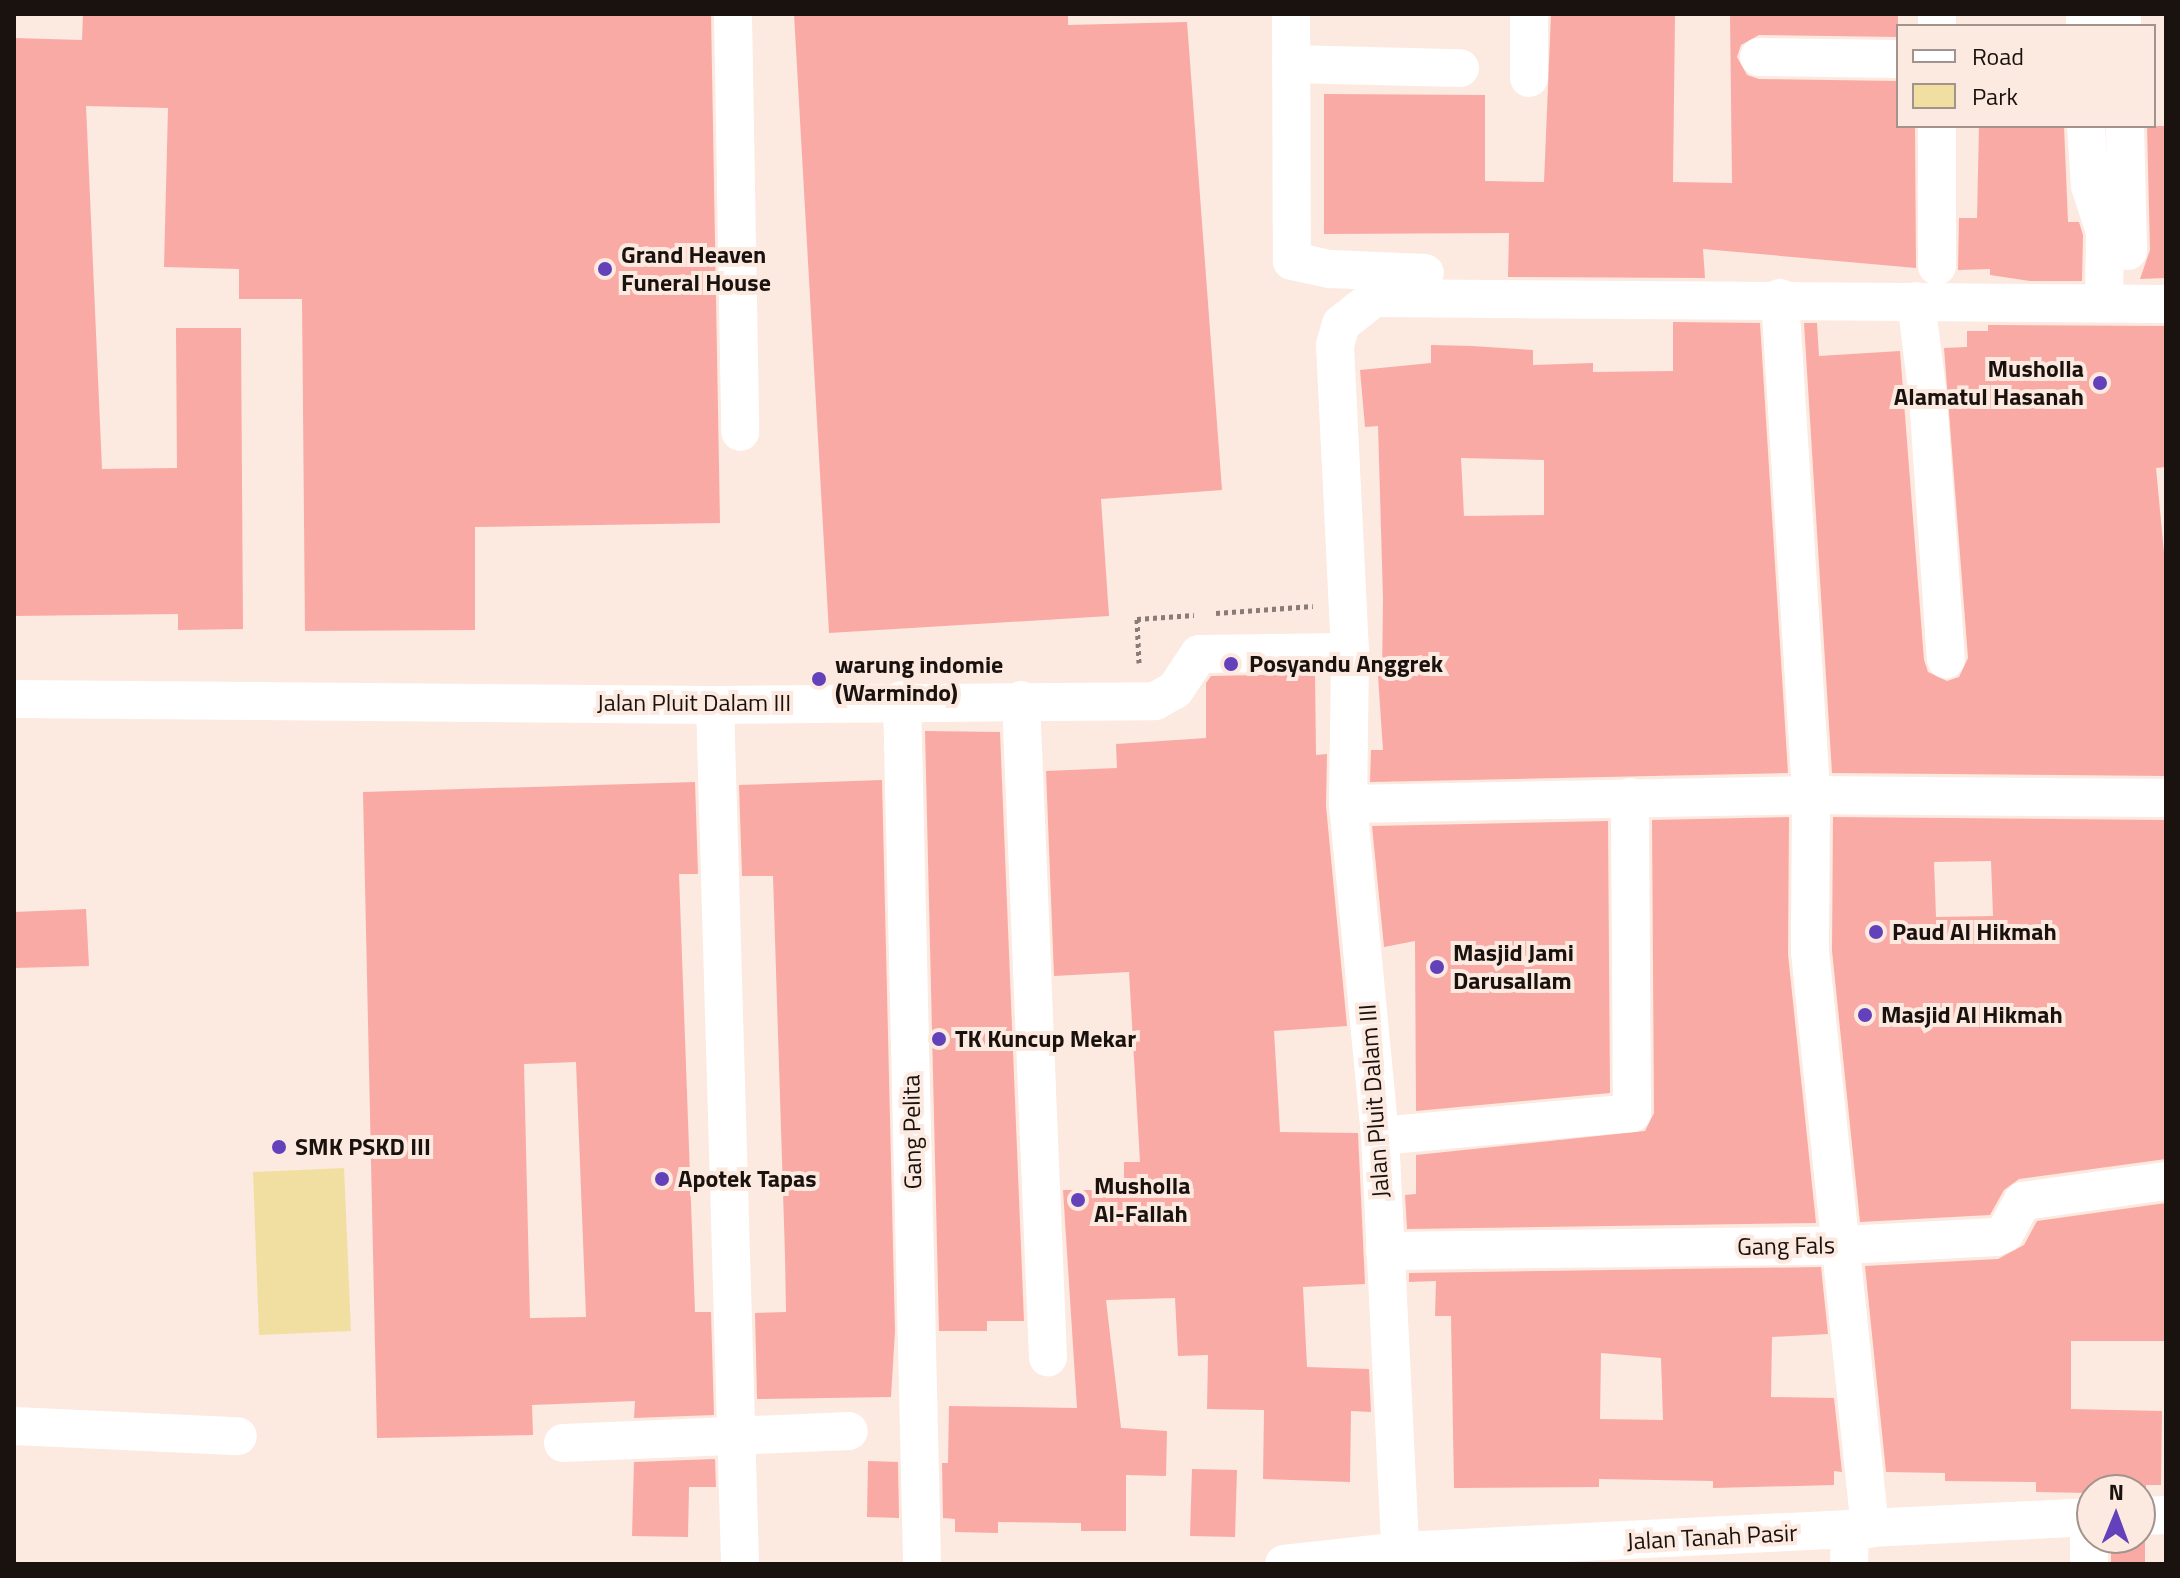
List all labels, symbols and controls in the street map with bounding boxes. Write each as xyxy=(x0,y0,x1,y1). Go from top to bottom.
legend xyxy=(1896,24,2156,128)
text: Road xyxy=(1972,38,2024,74)
text: Park xyxy=(1972,78,2018,114)
place label: Grand Heaven Funeral House xyxy=(621,241,771,297)
marker: Grand Heaven Funeral House xyxy=(596,260,614,278)
place label: Musholla Alamatul Hasanah xyxy=(1894,355,2084,411)
marker: Musholla Alamatul Hasanah xyxy=(2091,374,2109,392)
place label: Posyandu Anggrek xyxy=(1249,650,1443,678)
place label: warung indomie (Warmindo) xyxy=(835,651,1003,707)
marker: Posyandu Anggrek xyxy=(1220,653,1242,675)
marker: warung indomie (Warmindo) xyxy=(810,670,828,688)
street label: Jalan Pluit Dalam III xyxy=(597,689,791,717)
place label: Paud Al Hikmah xyxy=(1892,918,2057,946)
marker: Paud Al Hikmah xyxy=(1867,923,1885,941)
place label: Masjid Jami Darusallam xyxy=(1453,939,1574,995)
marker: Masjid Jami Darusallam xyxy=(1428,958,1446,976)
place label: Masjid Al Hikmah xyxy=(1881,1001,2063,1029)
street label: Jalan Pluit Dalam III xyxy=(1353,1003,1395,1199)
marker: Masjid Al Hikmah xyxy=(1856,1006,1874,1024)
place label: TK Kuncup Mekar xyxy=(955,1025,1136,1053)
marker: TK Kuncup Mekar xyxy=(930,1030,948,1048)
street label: Gang Pelita xyxy=(897,1074,927,1190)
place label: SMK PSKD III xyxy=(295,1133,431,1161)
marker: SMK PSKD III xyxy=(270,1138,288,1156)
place label: Apotek Tapas xyxy=(678,1165,817,1193)
marker: Apotek Tapas xyxy=(653,1170,671,1188)
place label: Musholla Al-Fallah xyxy=(1094,1172,1190,1228)
marker: Musholla Al-Fallah xyxy=(1069,1191,1087,1209)
street label: Gang Fals xyxy=(1737,1231,1835,1261)
north arrow xyxy=(2076,1474,2156,1554)
text: N xyxy=(2108,1475,2124,1509)
street label: Jalan Tanah Pasir xyxy=(1626,1518,1798,1556)

